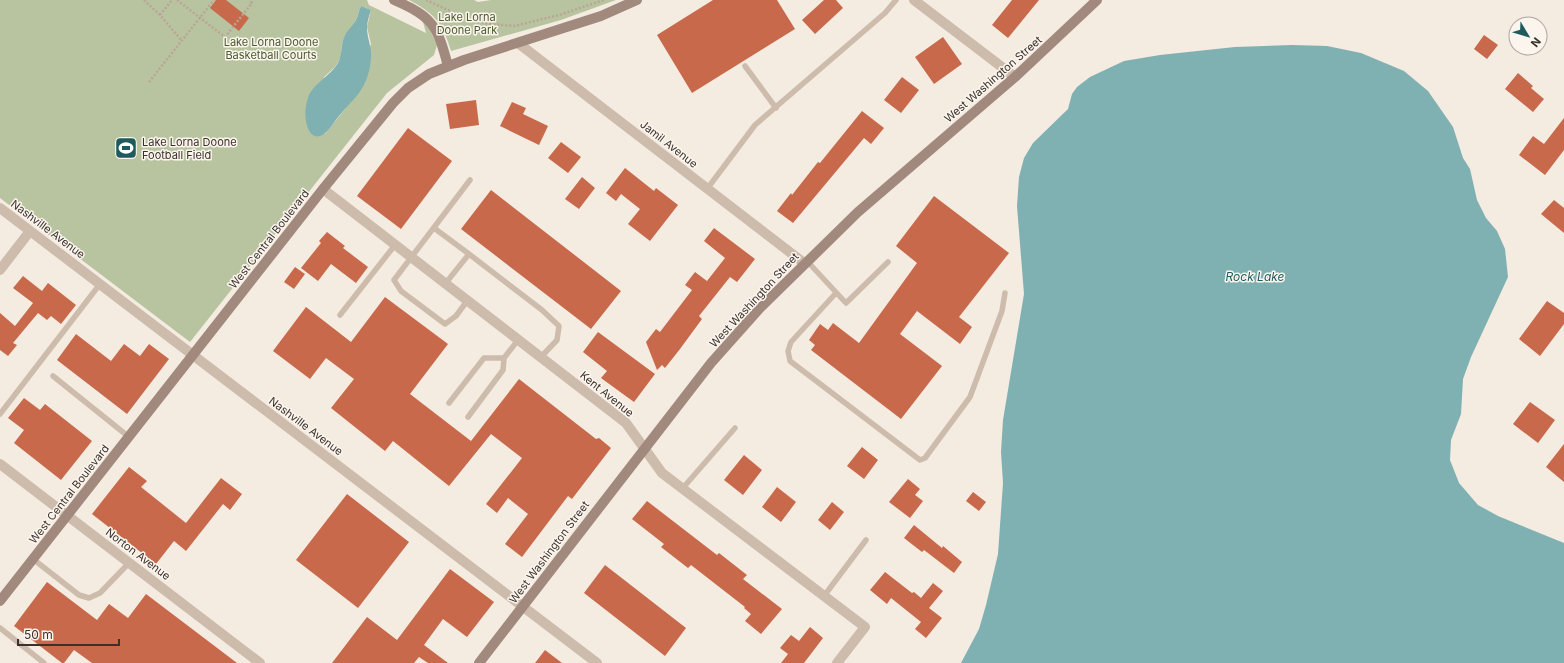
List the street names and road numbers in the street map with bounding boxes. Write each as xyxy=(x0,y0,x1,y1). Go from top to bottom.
street label: West Washington Street xyxy=(941,33,1045,125)
street label: Jamil Avenue xyxy=(637,117,701,171)
street label: West Central Boulevard xyxy=(226,187,312,291)
street label: Nashville Avenue xyxy=(8,197,88,261)
street label: West Washington Street xyxy=(706,249,802,350)
street label: Kent Avenue xyxy=(577,368,637,420)
street label: Nashville Avenue xyxy=(266,394,346,458)
street label: West Central Boulevard xyxy=(26,442,112,546)
street label: West Washington Street xyxy=(506,498,592,606)
street label: Norton Avenue xyxy=(103,525,173,583)

